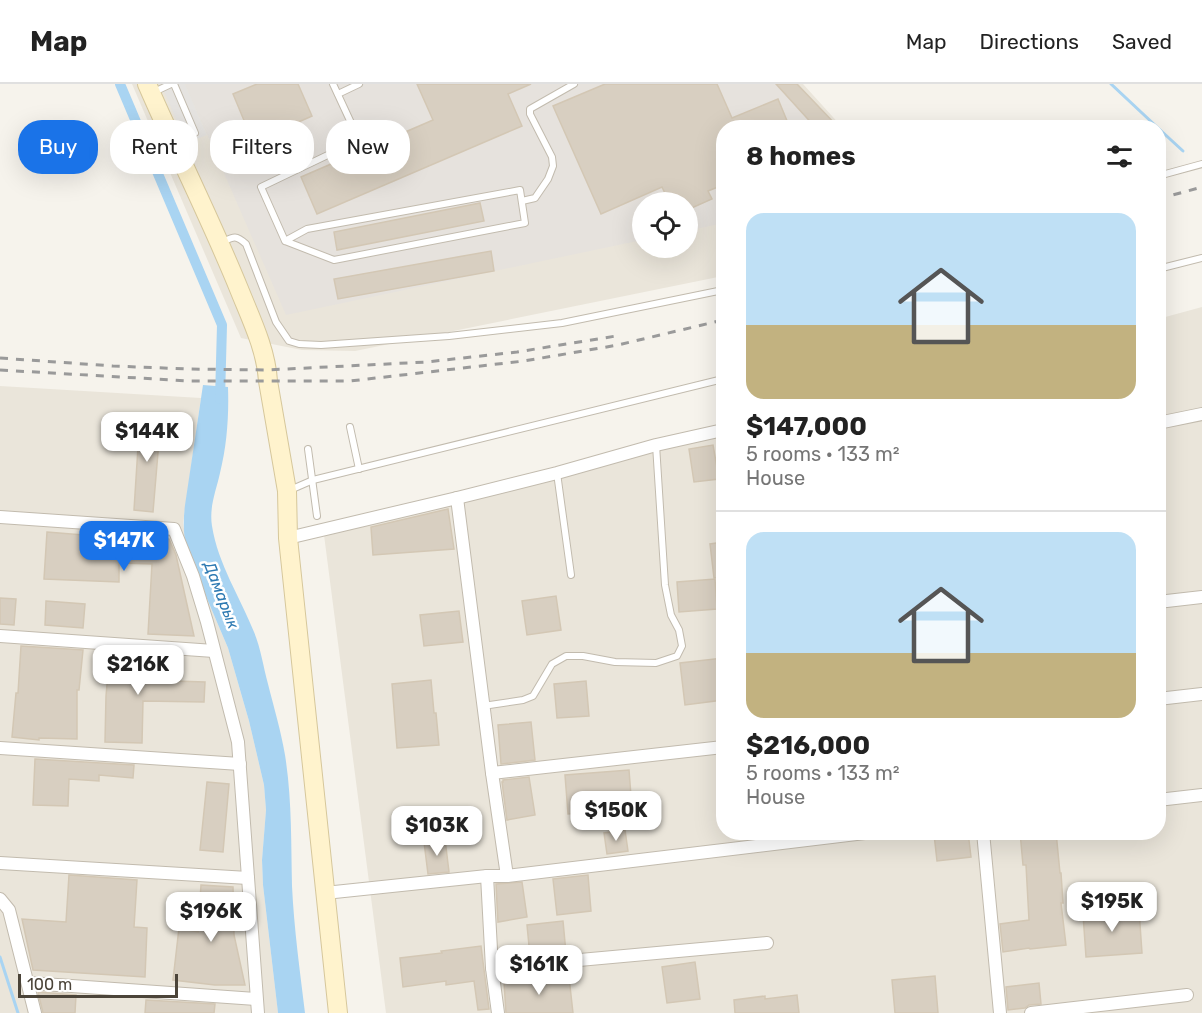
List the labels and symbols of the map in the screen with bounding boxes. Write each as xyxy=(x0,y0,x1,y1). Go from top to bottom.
pin: $144K xyxy=(105,412,189,463)
pin: $147K xyxy=(82,521,166,572)
water label: Дамарык xyxy=(199,557,243,632)
pin: $216K xyxy=(96,645,180,696)
pin: $150K xyxy=(574,791,658,842)
pin: $103K xyxy=(395,806,479,857)
pin: $195K xyxy=(1070,882,1154,933)
pin: $196K xyxy=(169,892,253,943)
pin: $161K xyxy=(497,945,581,996)
scale bar xyxy=(18,971,178,998)

